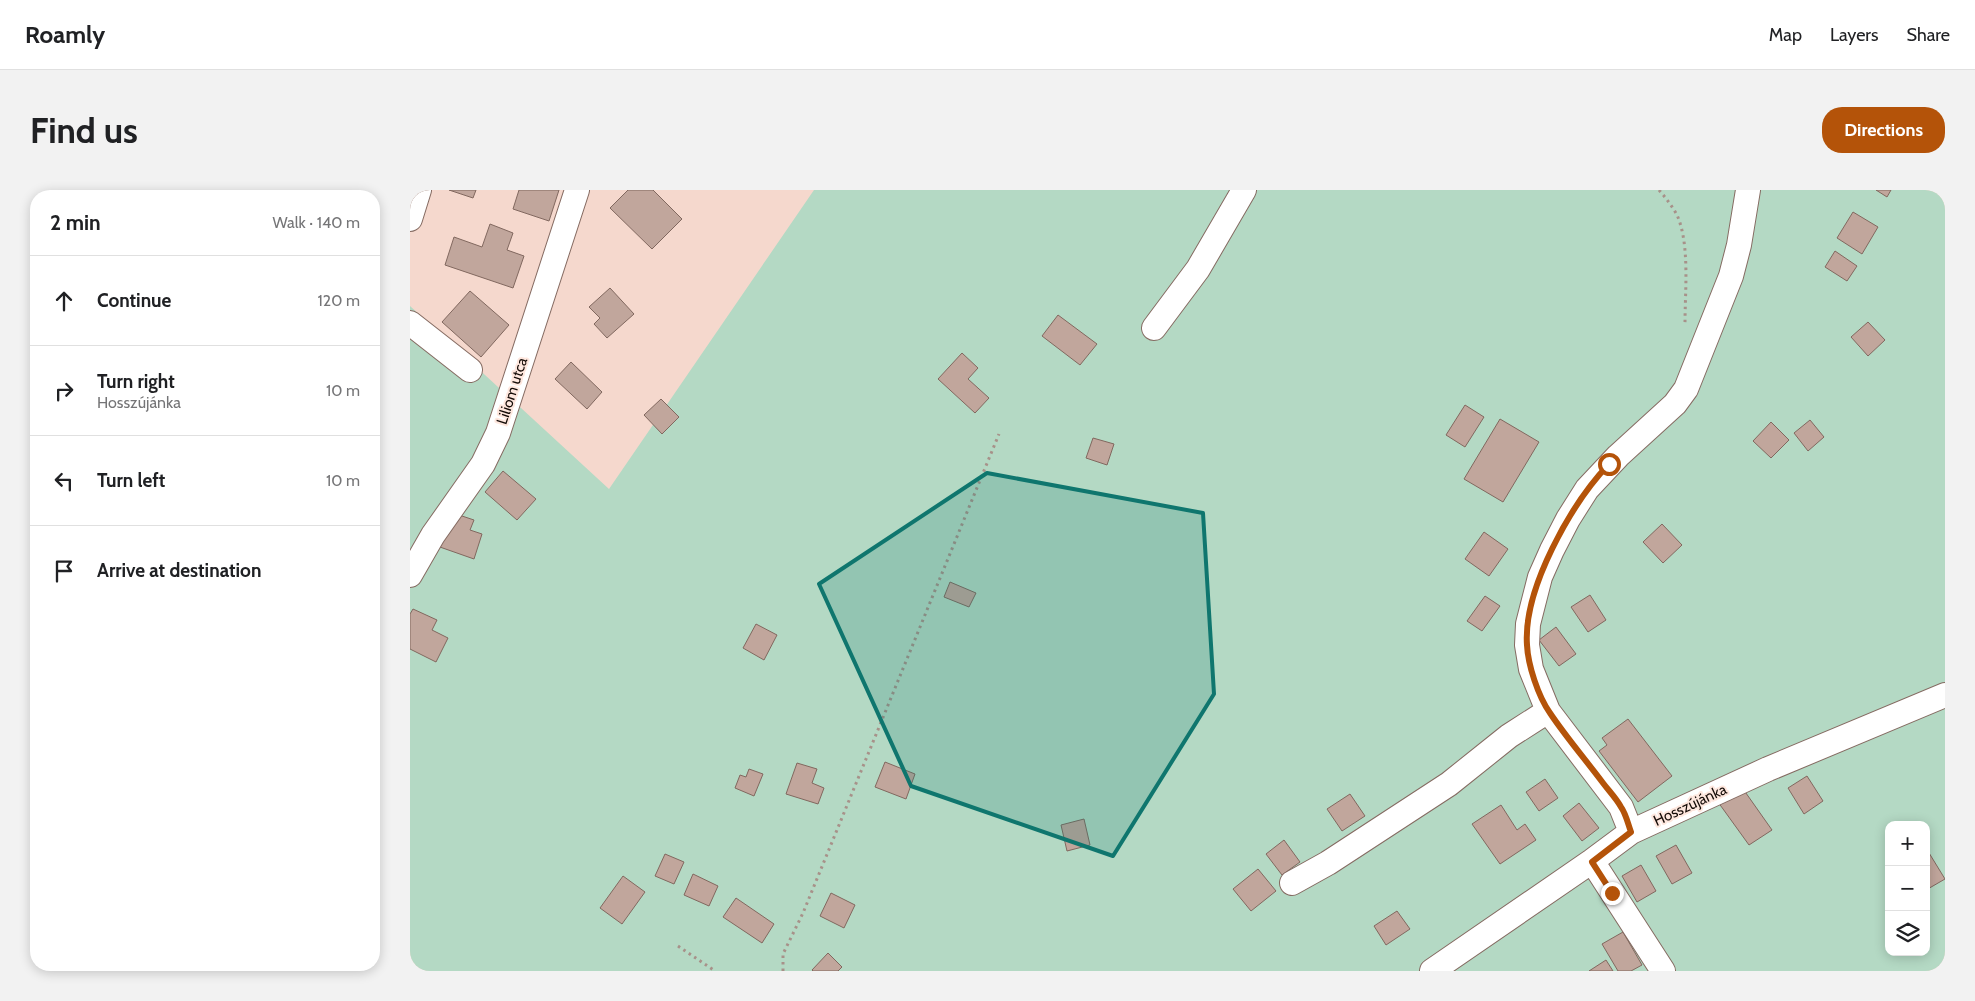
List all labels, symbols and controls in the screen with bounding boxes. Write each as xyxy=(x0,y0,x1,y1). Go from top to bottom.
text: Roamly xyxy=(25,20,105,49)
text: Map xyxy=(1769,24,1802,46)
text: Layers xyxy=(1830,24,1879,46)
text: Share xyxy=(1907,24,1950,46)
button: Directions xyxy=(1822,107,1945,153)
text: Find us xyxy=(30,109,138,152)
text: 2 min xyxy=(50,210,101,235)
text: Walk · 140 m xyxy=(273,213,360,232)
icon: ahead xyxy=(50,287,78,315)
text: Continue xyxy=(97,289,171,312)
text: 120 m xyxy=(318,291,360,310)
street label: Liliom utca xyxy=(493,355,531,427)
text: Turn right xyxy=(97,370,175,393)
icon: right xyxy=(50,377,78,405)
text: 10 m xyxy=(326,381,360,400)
text: Hosszújánka xyxy=(97,393,181,412)
route start xyxy=(1598,453,1621,476)
icon: left xyxy=(50,467,78,495)
text: Turn left xyxy=(97,469,165,492)
text: 10 m xyxy=(326,471,360,490)
icon: arrive xyxy=(50,557,78,585)
text: Arrive at destination xyxy=(97,559,261,582)
street label: Hosszújánka xyxy=(1651,780,1730,830)
map controls xyxy=(1885,821,1930,956)
button: + xyxy=(1885,821,1930,866)
button: − xyxy=(1885,866,1930,911)
route end xyxy=(1601,882,1624,905)
button: layers xyxy=(1885,911,1930,956)

